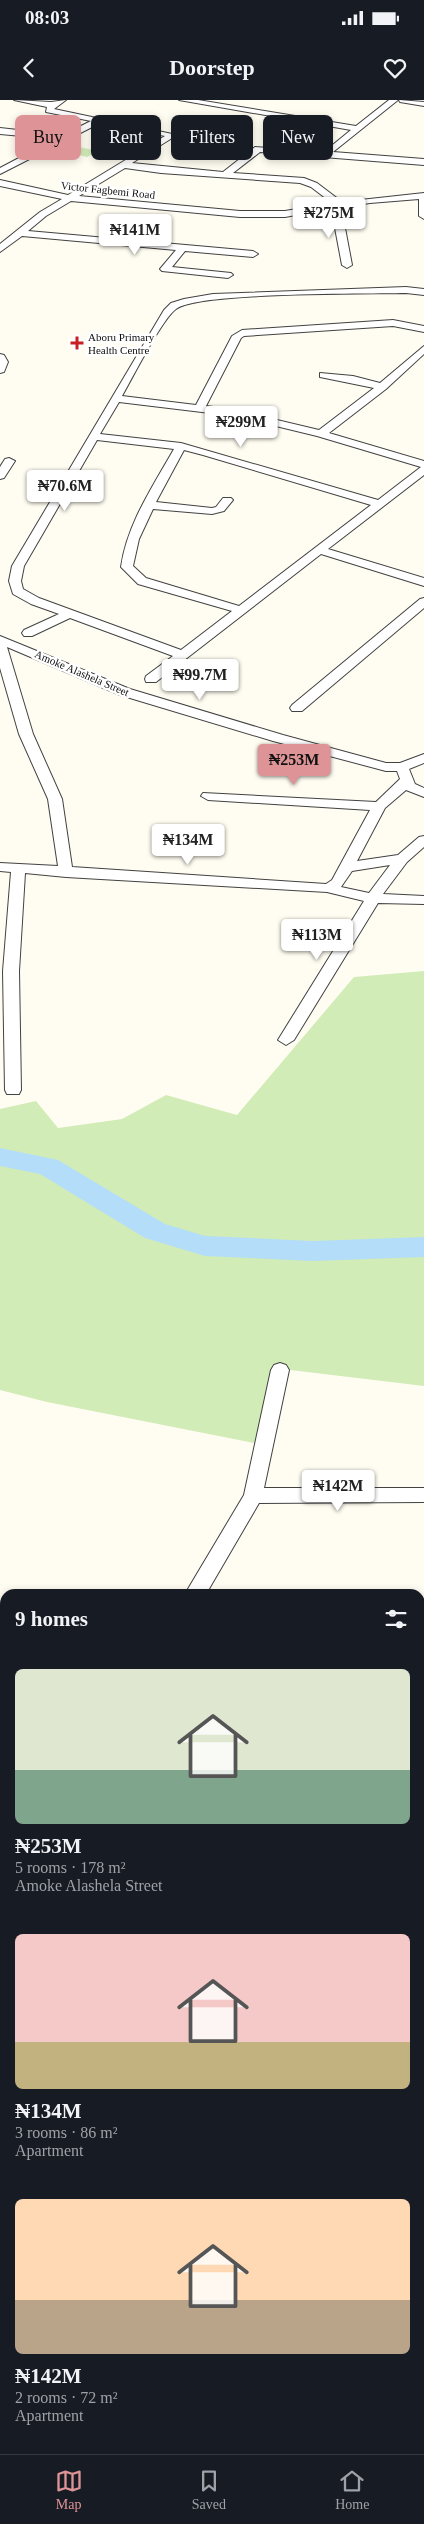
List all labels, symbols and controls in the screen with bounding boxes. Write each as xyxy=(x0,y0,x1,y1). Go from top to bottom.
text: 08:03 xyxy=(25,7,69,28)
icon: back xyxy=(15,54,43,82)
icon: heart xyxy=(381,54,409,82)
text: Doorstep xyxy=(169,55,255,80)
chip: Buy xyxy=(15,115,81,160)
chip: Rent xyxy=(91,115,161,160)
chip: Filters xyxy=(171,115,253,160)
chip: New xyxy=(263,115,333,160)
street label: Victor Fagbemi Road xyxy=(60,179,156,201)
pin: ₦275M xyxy=(294,196,364,239)
text: ₦275M xyxy=(304,204,354,221)
pin: ₦141M xyxy=(100,214,170,256)
text: ₦141M xyxy=(110,221,160,238)
place label: Aboru Primary Health Centre xyxy=(88,331,155,356)
marker: Aboru Primary Health Centre xyxy=(70,336,84,350)
pin: ₦299M xyxy=(206,406,276,448)
text: ₦299M xyxy=(216,413,266,430)
pin: ₦70.6M xyxy=(24,470,106,512)
text: ₦70.6M xyxy=(38,477,92,494)
street label: Amoke Alashela Street xyxy=(33,648,131,698)
pin: ₦99.7M xyxy=(159,658,241,701)
text: ₦99.7M xyxy=(173,666,227,683)
pin: ₦253M xyxy=(259,744,329,786)
text: ₦253M xyxy=(269,751,319,768)
pin: ₦134M xyxy=(153,824,223,866)
text: ₦134M xyxy=(163,831,213,848)
pin: ₦113M xyxy=(282,918,352,961)
text: ₦113M xyxy=(292,926,342,943)
pin: ₦142M xyxy=(303,1470,373,1512)
text: ₦142M xyxy=(313,1477,363,1494)
icon: filters xyxy=(382,1605,410,1633)
text: 9 homes xyxy=(15,1607,88,1631)
icon: home xyxy=(168,1701,258,1791)
text: ₦253M xyxy=(15,1834,82,1858)
text: 5 rooms · 178 m² xyxy=(15,1859,126,1876)
text: Amoke Alashela Street xyxy=(15,1877,163,1894)
icon: home xyxy=(168,1966,258,2056)
text: ₦134M xyxy=(15,2099,82,2123)
text: 3 rooms · 86 m² xyxy=(15,2124,118,2141)
text: Apartment xyxy=(15,2142,83,2159)
icon: home xyxy=(168,2231,258,2321)
text: ₦142M xyxy=(15,2364,82,2388)
text: 2 rooms · 72 m² xyxy=(15,2389,118,2406)
text: Apartment xyxy=(15,2407,83,2424)
tab: Map xyxy=(55,2467,83,2513)
tab: Saved xyxy=(192,2467,226,2513)
tab: Home xyxy=(335,2467,369,2513)

